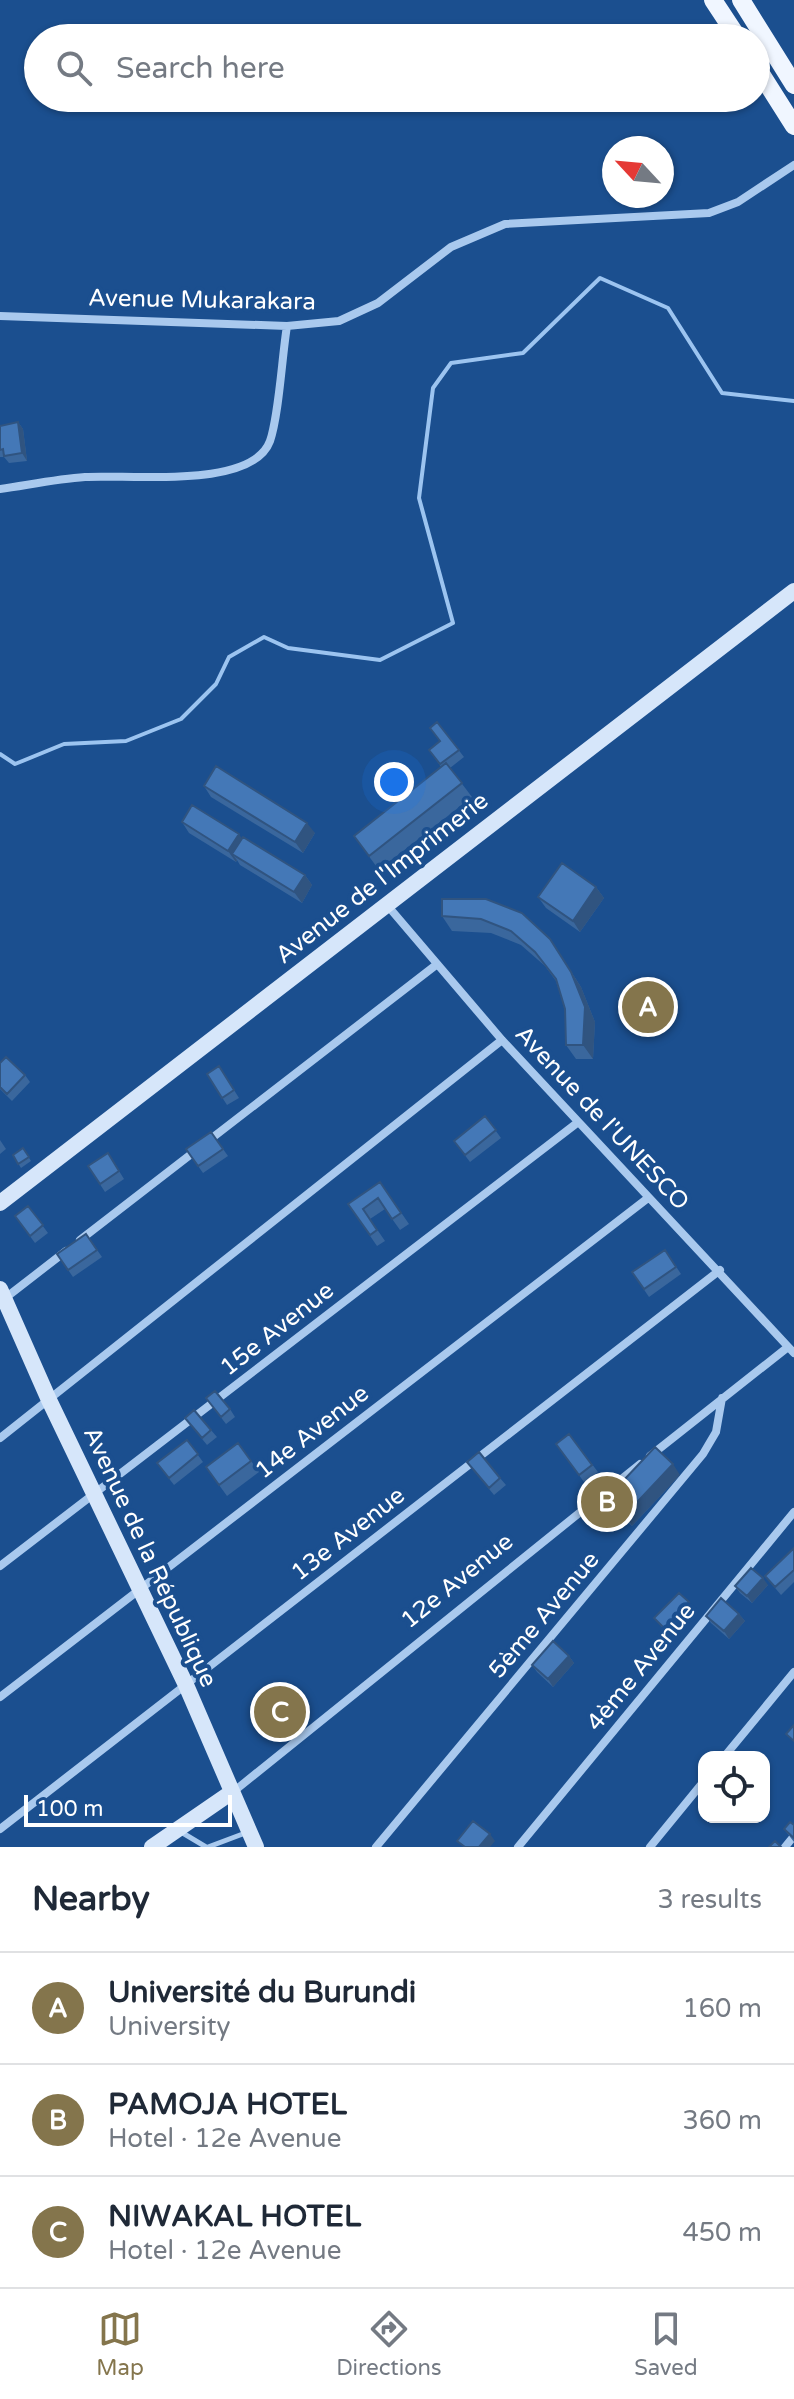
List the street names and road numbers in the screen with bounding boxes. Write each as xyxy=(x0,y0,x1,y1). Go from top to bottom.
street label: Avenue Mukarakara xyxy=(88,284,316,316)
street label: Avenue de l'Imprimerie xyxy=(270,786,494,970)
street label: Avenue de l'UNESCO xyxy=(509,1020,695,1216)
street label: 15e Avenue xyxy=(215,1276,339,1382)
street label: 14e Avenue xyxy=(250,1379,374,1485)
street label: Avenue de la République xyxy=(77,1422,223,1692)
street label: 13e Avenue xyxy=(286,1481,410,1587)
street label: 12e Avenue xyxy=(395,1527,519,1635)
street label: 5ème Avenue xyxy=(483,1546,605,1684)
street label: 4ème Avenue xyxy=(581,1597,701,1737)

